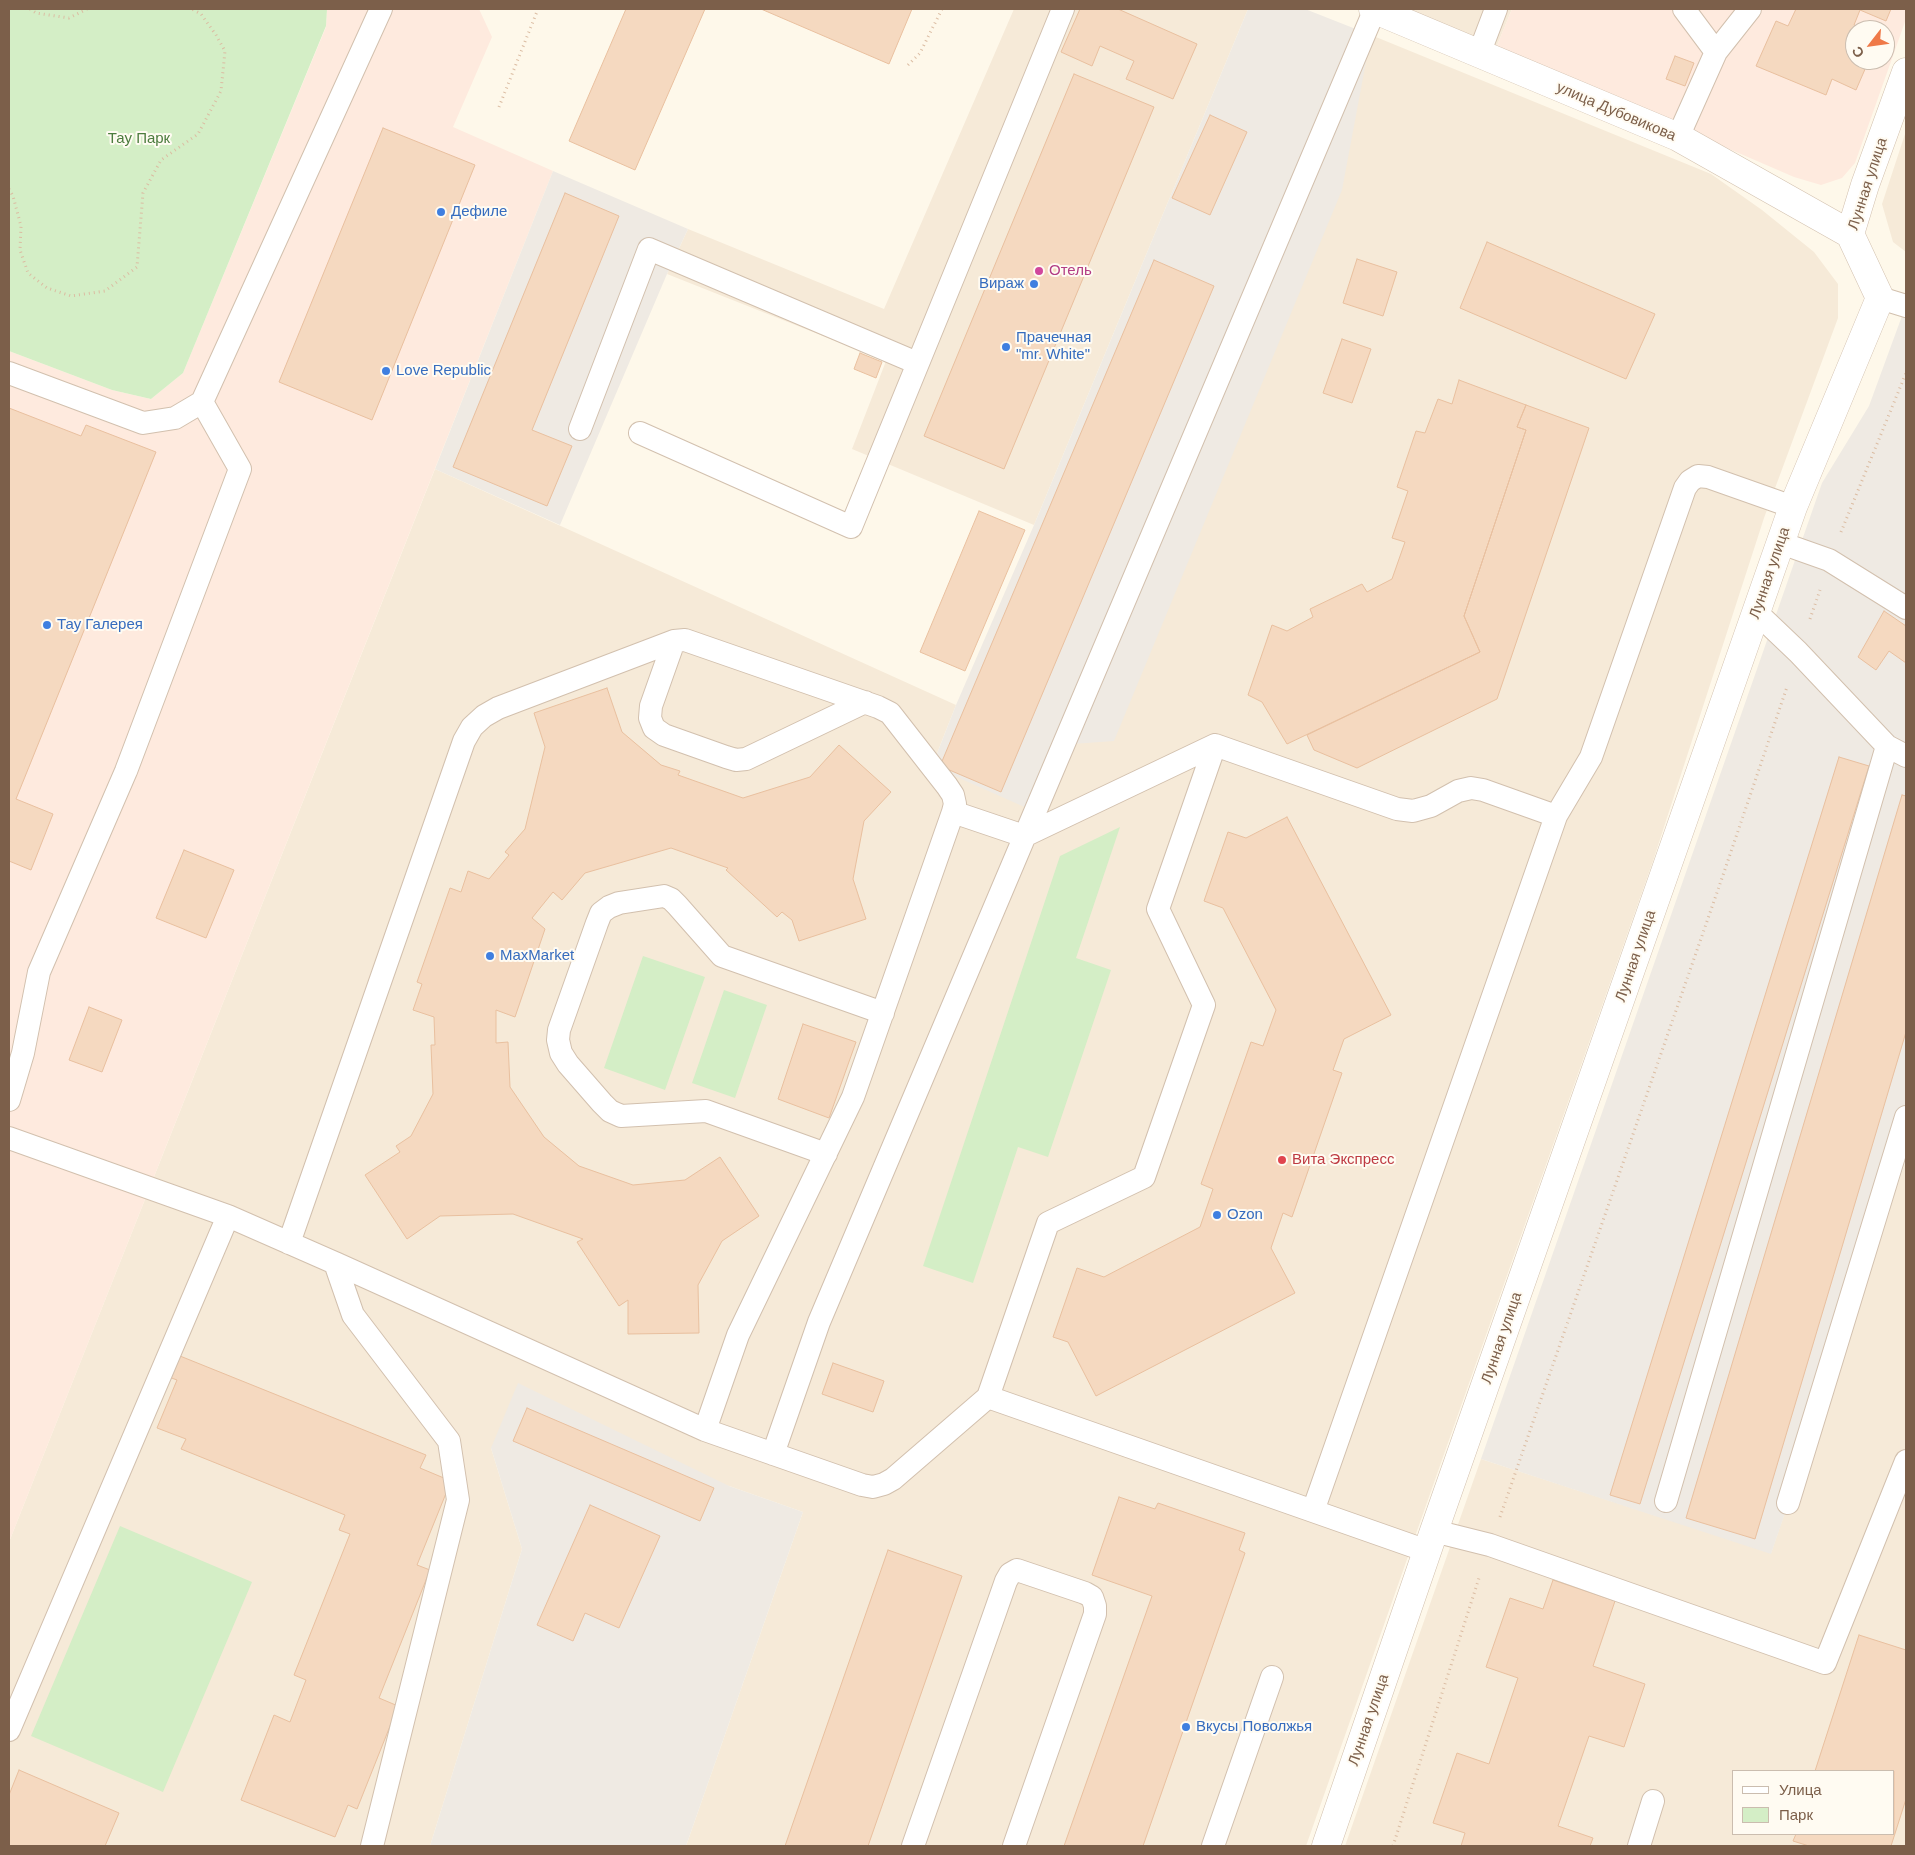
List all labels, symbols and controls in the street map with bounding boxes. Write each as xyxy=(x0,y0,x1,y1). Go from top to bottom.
north arrow xyxy=(1845,20,1895,70)
text: С xyxy=(1848,44,1867,60)
street label: улица Дубовикова xyxy=(1554,79,1678,145)
park label: Тау Парк xyxy=(108,130,170,148)
street label: Лунная улица xyxy=(1845,136,1891,232)
place label: Дефиле xyxy=(451,203,507,221)
marker: Дефиле xyxy=(435,206,447,218)
place label: Отель xyxy=(1049,262,1092,280)
marker: Отель xyxy=(1033,265,1045,277)
place label: Вираж xyxy=(979,275,1024,293)
marker: Вираж xyxy=(1028,278,1040,290)
place label: Прачечная "mr. White" xyxy=(1016,329,1091,364)
marker: Прачечная "mr. White" xyxy=(1000,341,1012,353)
place label: Love Republic xyxy=(396,362,491,380)
marker: Love Republic xyxy=(380,365,392,377)
street label: Лунная улица xyxy=(1746,525,1794,621)
place label: Тау Галерея xyxy=(57,616,143,634)
marker: Тау Галерея xyxy=(41,619,53,631)
street label: Лунная улица xyxy=(1612,908,1660,1004)
place label: MaxMarket xyxy=(500,947,574,965)
marker: MaxMarket xyxy=(484,950,496,962)
place label: Вита Экспресс xyxy=(1292,1151,1394,1169)
marker: Вита Экспресс xyxy=(1276,1154,1288,1166)
place label: Ozon xyxy=(1227,1206,1263,1224)
marker: Ozon xyxy=(1211,1209,1223,1221)
street label: Лунная улица xyxy=(1478,1290,1526,1386)
street label: Лунная улица xyxy=(1345,1672,1393,1768)
place label: Вкусы Поволжья xyxy=(1196,1718,1312,1736)
marker: Вкусы Поволжья xyxy=(1180,1721,1192,1733)
legend xyxy=(1732,1770,1895,1835)
text: Улица xyxy=(1779,1781,1822,1798)
text: Парк xyxy=(1779,1806,1813,1823)

